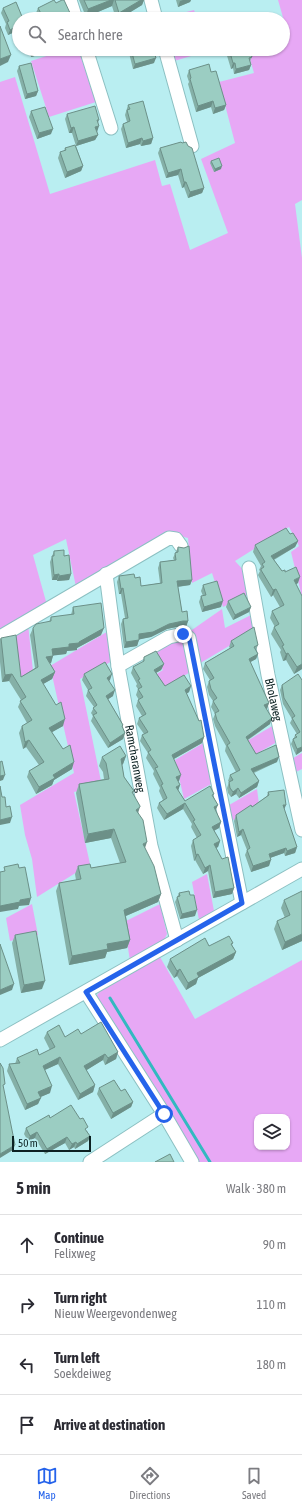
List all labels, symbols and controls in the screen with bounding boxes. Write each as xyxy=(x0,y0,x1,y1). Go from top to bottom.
search box xyxy=(12,12,290,56)
icon: search xyxy=(26,23,48,45)
text: Search here xyxy=(58,26,123,43)
route end xyxy=(174,625,192,643)
street label: Bholaweg xyxy=(262,677,285,723)
street label: Ramcharanweg xyxy=(122,724,148,794)
route start xyxy=(155,1105,173,1123)
map controls xyxy=(254,1114,290,1150)
button: layers xyxy=(254,1114,290,1150)
scale bar xyxy=(12,1134,91,1153)
text: 50 m xyxy=(18,1137,38,1149)
text: 5 min xyxy=(16,1178,51,1198)
text: Walk · 380 m xyxy=(226,1181,286,1196)
text: Continue xyxy=(54,1229,104,1246)
icon: ahead xyxy=(16,1234,38,1256)
text: 90 m xyxy=(263,1237,286,1252)
text: Felixweg xyxy=(54,1246,96,1261)
text: Turn right xyxy=(54,1289,107,1306)
icon: right xyxy=(16,1294,38,1316)
text: 110 m xyxy=(257,1297,286,1312)
text: Nieuw Weergevondenweg xyxy=(54,1306,177,1321)
text: Turn left xyxy=(54,1349,100,1366)
icon: left xyxy=(16,1354,38,1376)
text: 180 m xyxy=(257,1357,286,1372)
text: Soekdeiweg xyxy=(54,1366,111,1381)
icon: arrive xyxy=(16,1414,38,1436)
text: Arrive at destination xyxy=(54,1416,165,1433)
tab: Map xyxy=(36,1465,58,1501)
tab: Directions xyxy=(129,1465,170,1501)
tab: Saved xyxy=(242,1465,266,1501)

